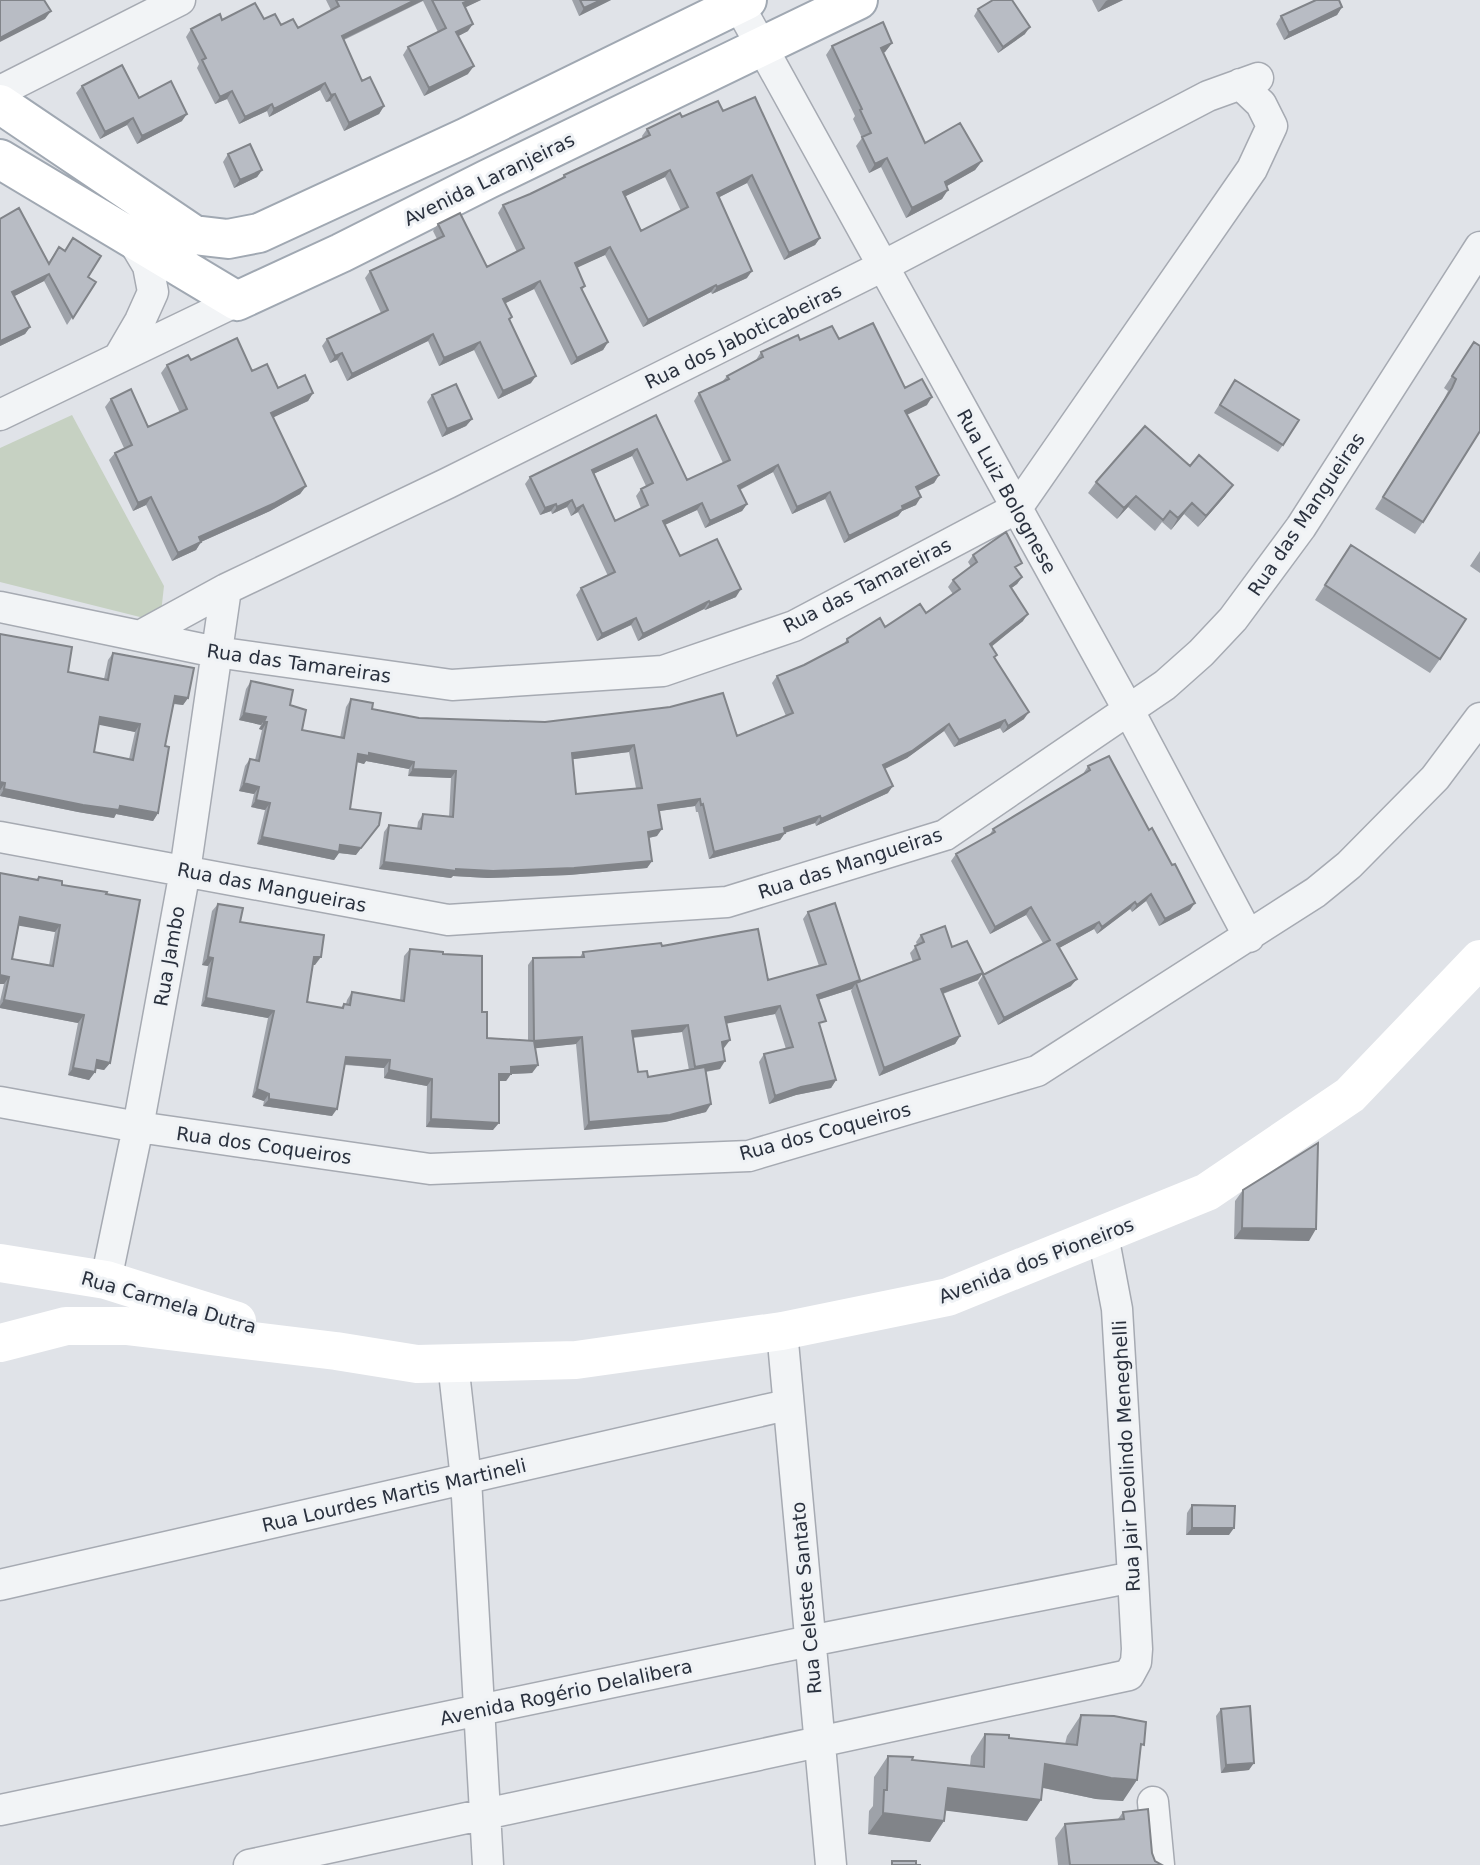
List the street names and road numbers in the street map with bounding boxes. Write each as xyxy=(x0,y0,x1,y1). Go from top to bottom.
street label: Avenida Laranjeiras xyxy=(400,128,578,230)
street label: Rua dos Jaboticabeiras xyxy=(641,279,845,393)
street label: Rua Luiz Bolognese xyxy=(953,405,1061,577)
street label: Rua das Mangueiras xyxy=(1243,428,1369,600)
street label: Rua das Tamareiras xyxy=(779,533,955,637)
street label: Rua das Tamareiras xyxy=(206,639,392,687)
street label: Rua das Mangueiras xyxy=(755,823,945,903)
street label: Rua das Mangueiras xyxy=(176,858,368,916)
street label: Rua Jambo xyxy=(149,904,189,1008)
street label: Rua dos Coqueiros xyxy=(737,1098,913,1164)
street label: Rua dos Coqueiros xyxy=(175,1122,353,1168)
street label: Avenida dos Pioneiros xyxy=(935,1213,1137,1307)
street label: Rua Carmela Dutra xyxy=(79,1266,259,1338)
street label: Rua Jair Deolindo Meneghelli xyxy=(1108,1320,1144,1592)
street label: Rua Lourdes Martis Martineli xyxy=(260,1454,528,1536)
street label: Rua Celeste Santato xyxy=(787,1501,825,1695)
street label: Avenida Rogério Delalibera xyxy=(438,1654,694,1730)

